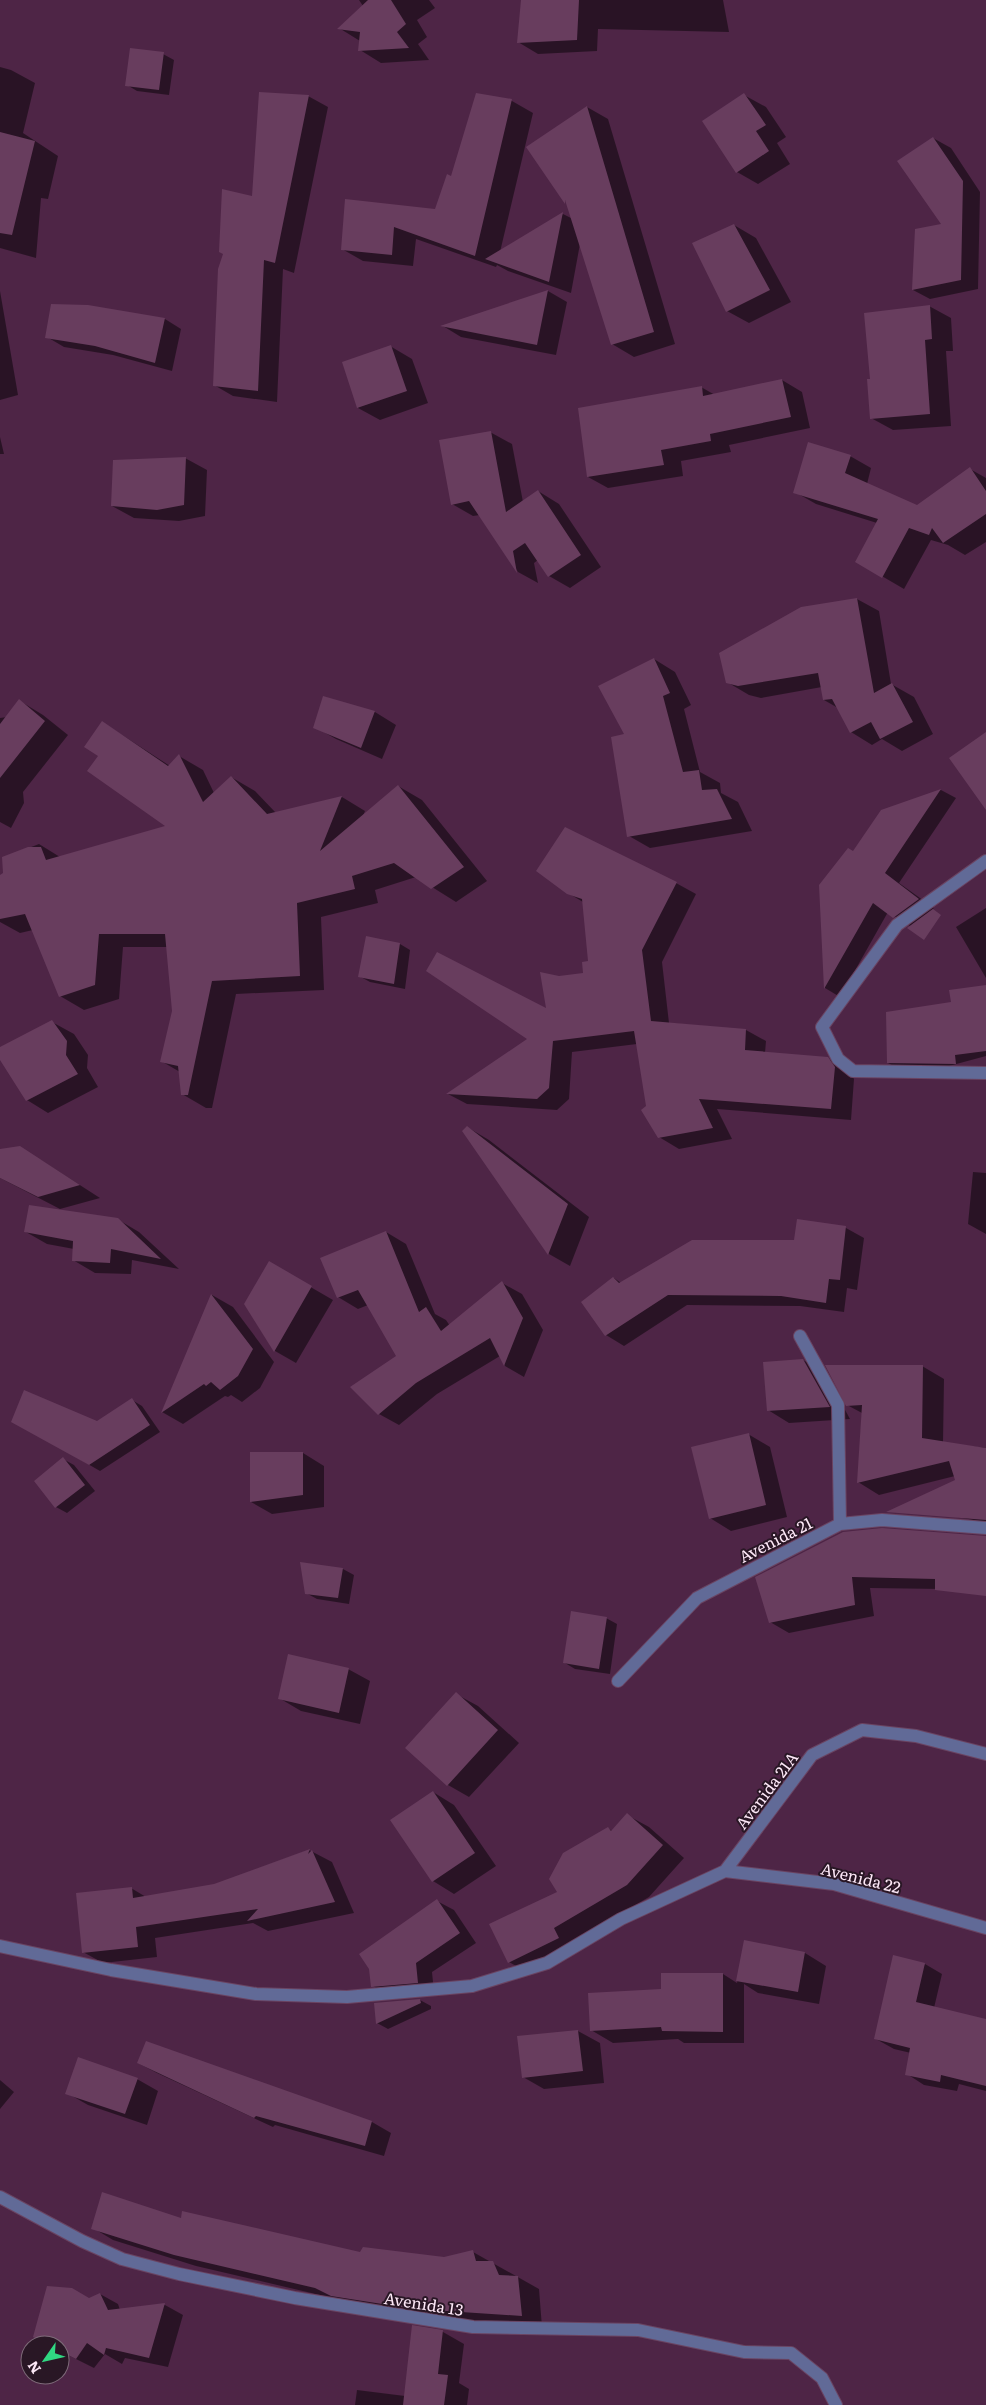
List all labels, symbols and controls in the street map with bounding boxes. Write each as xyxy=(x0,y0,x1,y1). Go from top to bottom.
street label: Avenida 21 xyxy=(734,1510,816,1568)
street label: Avenida 21A xyxy=(729,1746,803,1834)
street label: Avenida 22 xyxy=(819,1856,903,1898)
street label: Avenida 13 xyxy=(382,2285,466,2321)
north arrow xyxy=(20,2335,70,2385)
text: N xyxy=(22,2357,45,2378)

